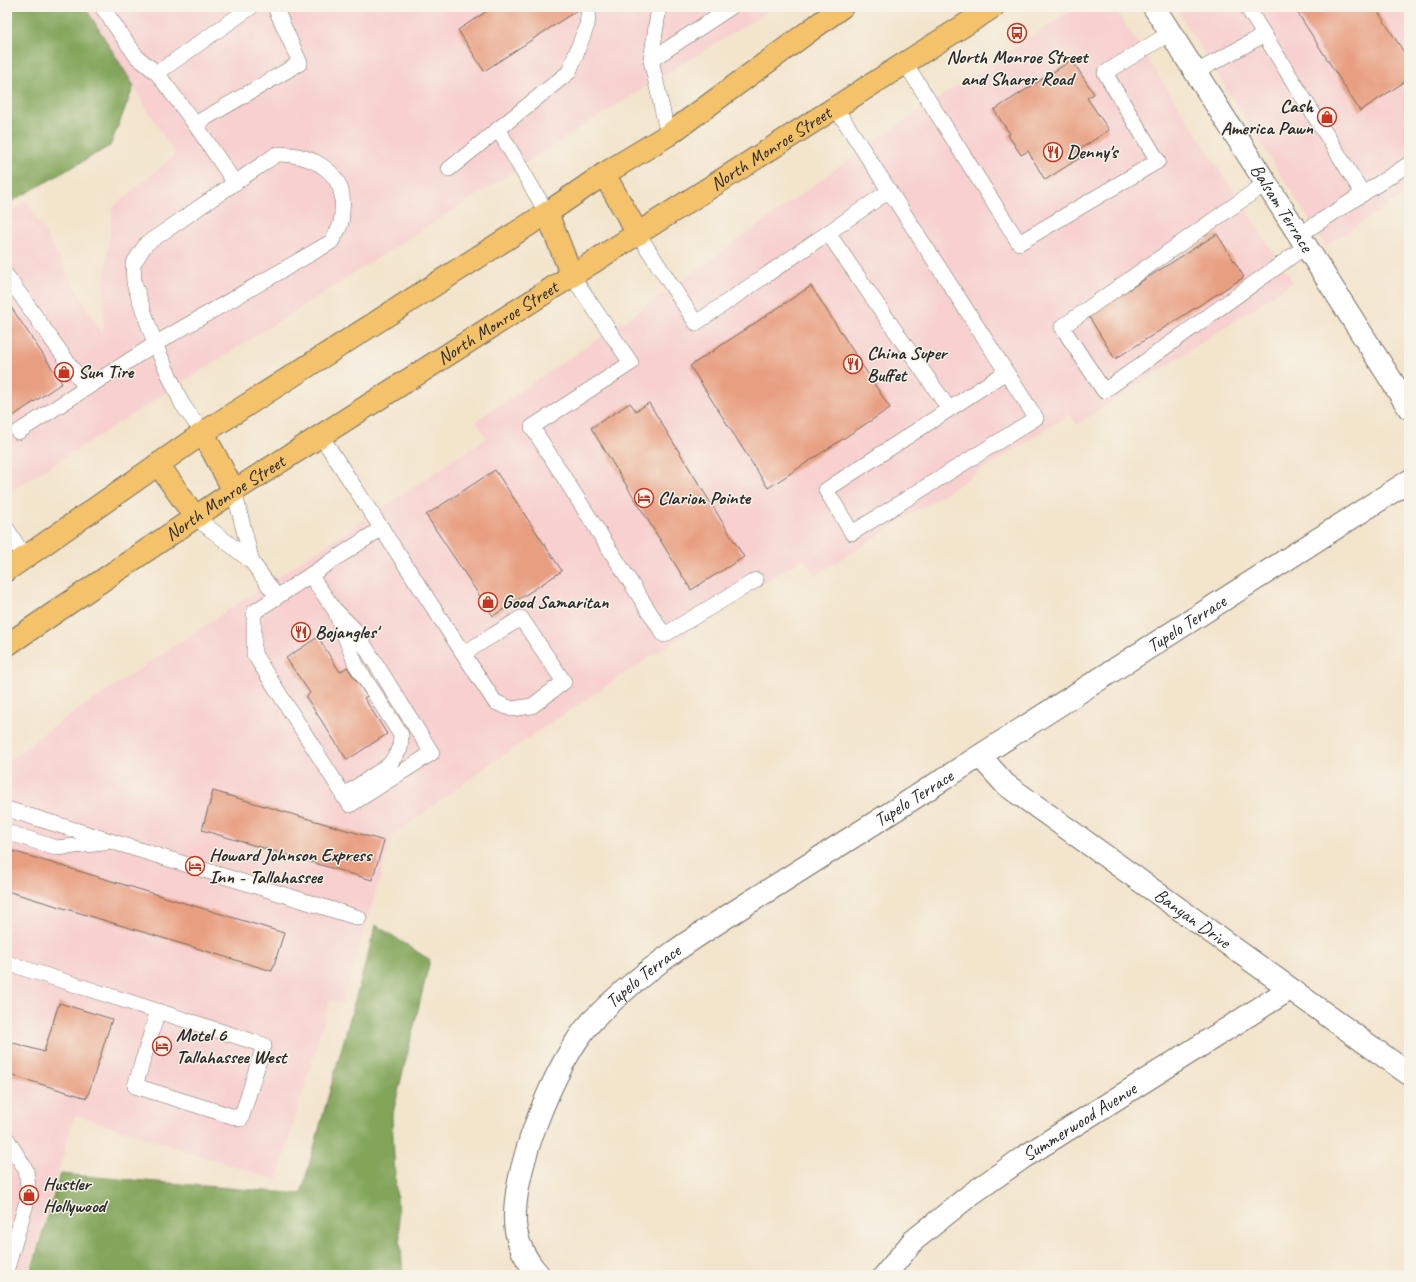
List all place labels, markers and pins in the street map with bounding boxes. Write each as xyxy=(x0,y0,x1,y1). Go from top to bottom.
bus stop icon: North Monroe Street and Sharer Road xyxy=(1006,22,1028,44)
place label: North Monroe Street and Sharer Road xyxy=(947,45,1090,91)
place label: Cash America Pawn xyxy=(1221,94,1314,140)
shop icon: Cash America Pawn xyxy=(1316,106,1338,128)
place label: Denny's xyxy=(1067,140,1120,164)
restaurant icon: Denny's xyxy=(1042,141,1064,163)
place label: China Super Buffet xyxy=(867,341,949,387)
restaurant icon: China Super Buffet xyxy=(842,353,864,375)
place label: Sun Tire xyxy=(78,360,135,384)
shop icon: Sun Tire xyxy=(53,361,75,383)
place label: Clarion Pointe xyxy=(658,486,752,510)
hotel icon: Clarion Pointe xyxy=(633,487,655,509)
place label: Good Samaritan xyxy=(502,590,609,614)
shop icon: Good Samaritan xyxy=(477,591,499,613)
place label: Bojangles' xyxy=(315,620,382,644)
restaurant icon: Bojangles' xyxy=(290,621,312,643)
place label: Howard Johnson Express Inn - Tallahassee xyxy=(209,843,373,889)
hotel icon: Howard Johnson Express Inn - Tallahassee xyxy=(184,855,206,877)
place label: Motel 6 Tallahassee West xyxy=(176,1023,288,1069)
hotel icon: Motel 6 Tallahassee West xyxy=(151,1035,173,1057)
place label: Hustler Hollywood xyxy=(43,1172,109,1218)
shop icon: Hustler Hollywood xyxy=(18,1184,40,1206)

